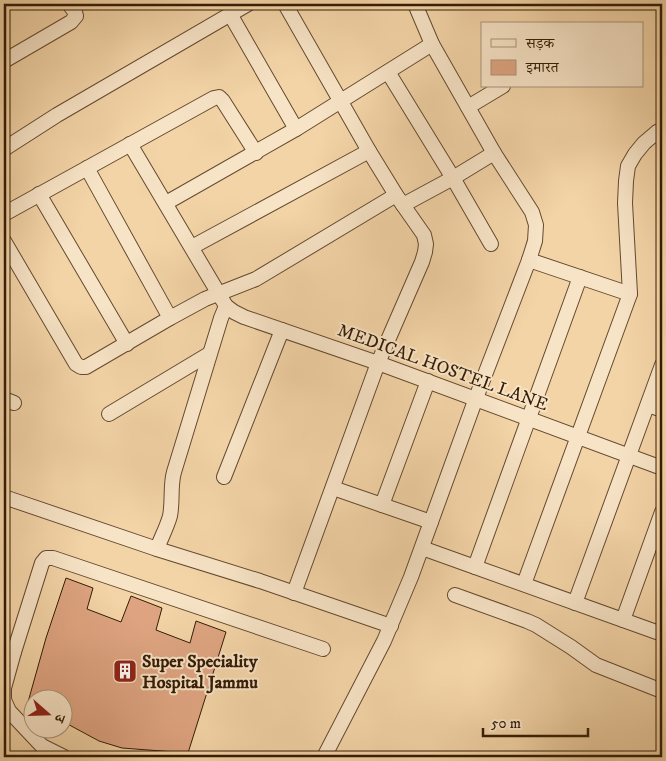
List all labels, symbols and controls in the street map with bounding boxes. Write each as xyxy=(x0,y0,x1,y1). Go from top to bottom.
legend xyxy=(481,22,644,88)
text: सड़क xyxy=(525,34,555,53)
text: इमारत xyxy=(525,58,560,77)
street label: MEDICAL HOSTEL LANE xyxy=(334,320,551,416)
place label: Super Speciality Hospital Jammu xyxy=(142,651,258,694)
building icon: Super Speciality Hospital Jammu xyxy=(112,658,138,684)
north arrow xyxy=(22,688,72,738)
scale bar xyxy=(483,706,588,738)
text: उ xyxy=(49,711,69,725)
text: 50 m xyxy=(491,714,521,733)

